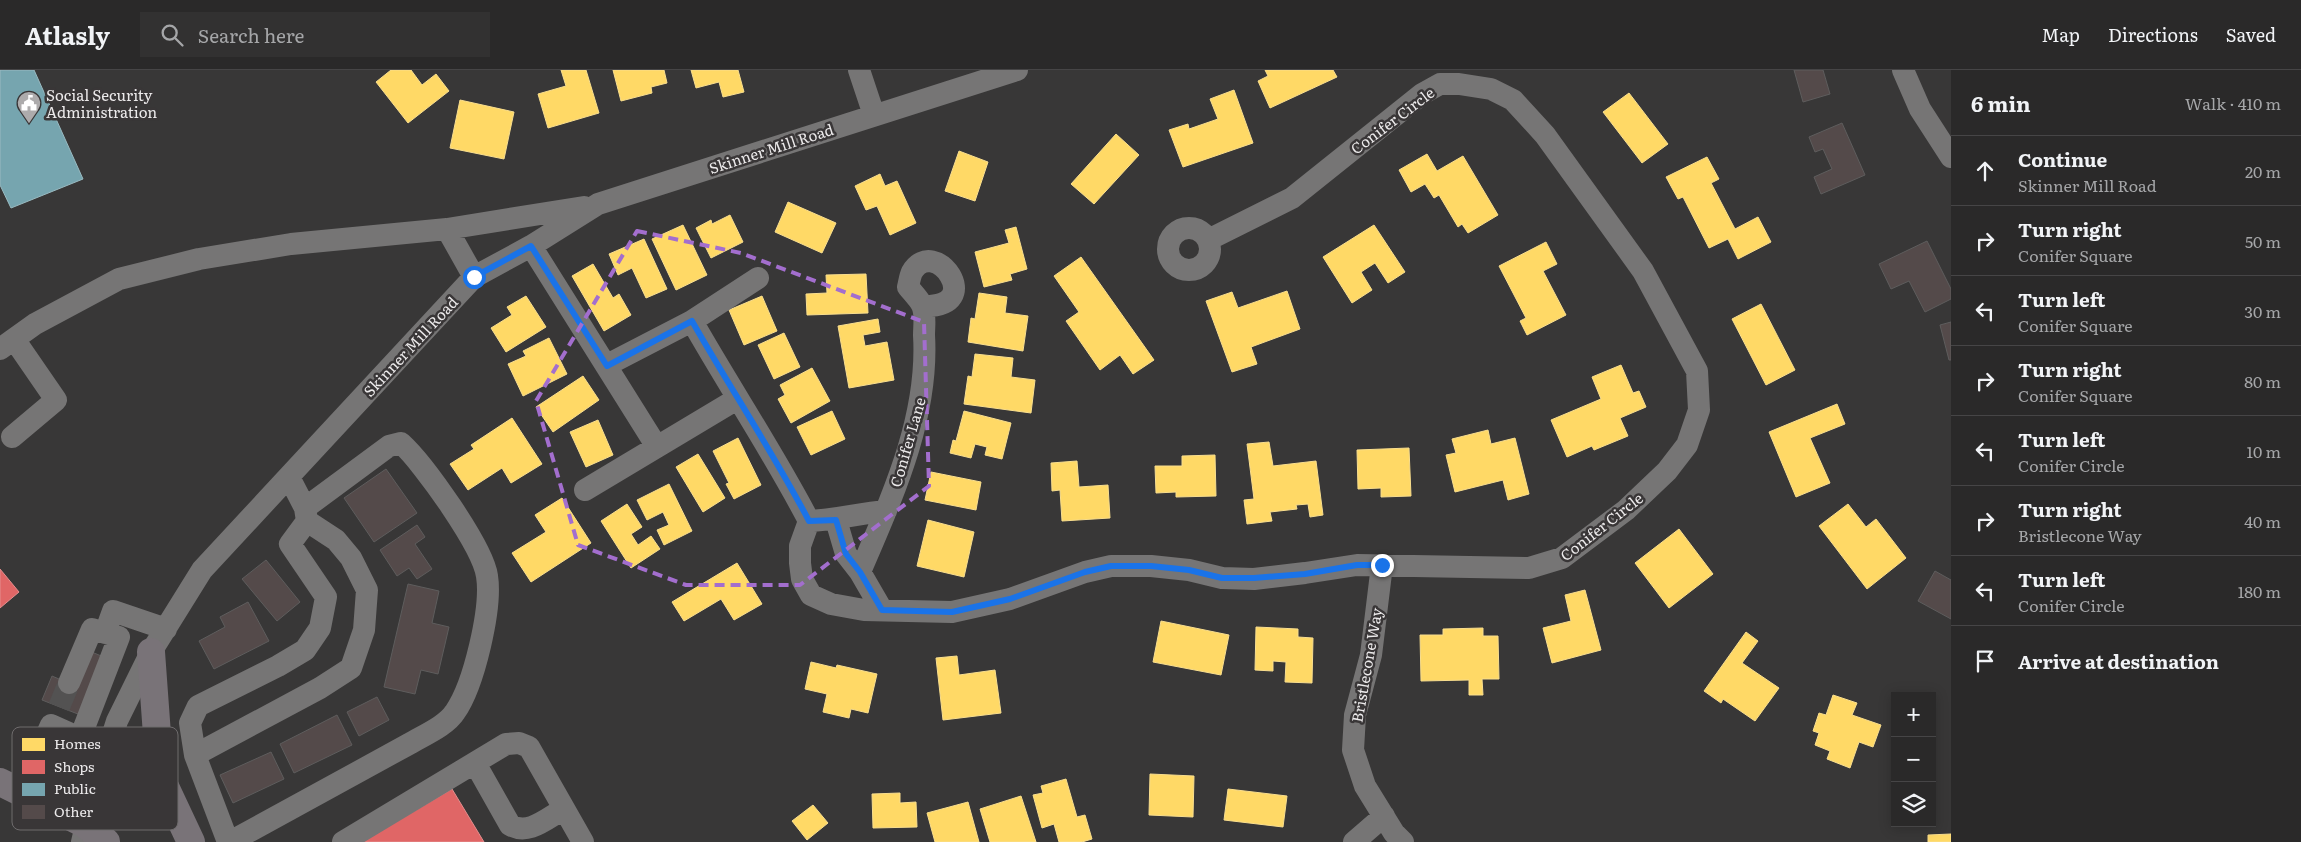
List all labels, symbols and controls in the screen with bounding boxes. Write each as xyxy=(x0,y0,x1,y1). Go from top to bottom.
search box xyxy=(140,12,490,57)
text: Atlasly xyxy=(25,17,110,52)
icon: search xyxy=(158,21,186,49)
text: Search here xyxy=(198,21,304,49)
text: Map xyxy=(2042,21,2080,48)
text: Directions xyxy=(2108,21,2198,48)
text: Saved xyxy=(2226,21,2276,48)
street label: Conifer Circle xyxy=(1345,81,1439,159)
place label: Social Security Administration xyxy=(46,83,157,123)
text: 6 min xyxy=(1971,87,2031,118)
public building icon: Social Security Administration xyxy=(16,90,42,124)
text: Walk · 410 m xyxy=(2185,91,2281,115)
street label: Skinner Mill Road xyxy=(706,117,836,179)
text: Continue xyxy=(2018,145,2107,173)
icon: ahead xyxy=(1971,157,1999,185)
text: 20 m xyxy=(2245,159,2281,183)
text: Skinner Mill Road xyxy=(2018,173,2156,197)
text: Turn right xyxy=(2018,215,2122,243)
icon: right xyxy=(1971,227,1999,255)
text: 50 m xyxy=(2245,229,2281,253)
text: Conifer Square xyxy=(2018,243,2133,267)
route start xyxy=(463,266,486,289)
text: Turn left xyxy=(2018,285,2105,313)
street label: Skinner Mill Road xyxy=(357,291,463,401)
icon: left xyxy=(1971,297,1999,325)
text: 30 m xyxy=(2244,299,2281,323)
text: Conifer Square xyxy=(2018,313,2133,337)
text: Turn right xyxy=(2018,355,2122,383)
icon: right xyxy=(1971,367,1999,395)
text: 80 m xyxy=(2244,369,2281,393)
text: Conifer Square xyxy=(2018,383,2133,407)
street label: Conifer Lane xyxy=(883,394,931,490)
text: Turn left xyxy=(2018,425,2105,453)
icon: left xyxy=(1971,437,1999,465)
text: 10 m xyxy=(2247,439,2281,463)
text: Conifer Circle xyxy=(2018,453,2125,477)
street label: Conifer Circle xyxy=(1555,486,1648,566)
text: Turn right xyxy=(2018,495,2122,523)
icon: right xyxy=(1971,507,1999,535)
text: 40 m xyxy=(2244,509,2281,533)
text: Bristlecone Way xyxy=(2018,523,2142,547)
route end xyxy=(1371,554,1394,577)
text: Turn left xyxy=(2018,565,2105,593)
icon: left xyxy=(1971,577,1999,605)
text: 180 m xyxy=(2238,579,2281,603)
text: Conifer Circle xyxy=(2018,593,2125,617)
street label: Bristlecone Way xyxy=(1345,605,1387,724)
icon: arrive xyxy=(1971,647,1999,675)
text: Arrive at destination xyxy=(2018,647,2219,675)
map controls xyxy=(1891,692,1936,827)
button: + xyxy=(1891,692,1936,737)
legend xyxy=(12,727,178,830)
text: Homes xyxy=(54,733,101,753)
button: − xyxy=(1891,737,1936,782)
text: Shops xyxy=(54,756,94,776)
text: Public xyxy=(54,778,96,798)
button: layers xyxy=(1891,782,1936,827)
text: Other xyxy=(54,801,94,821)

